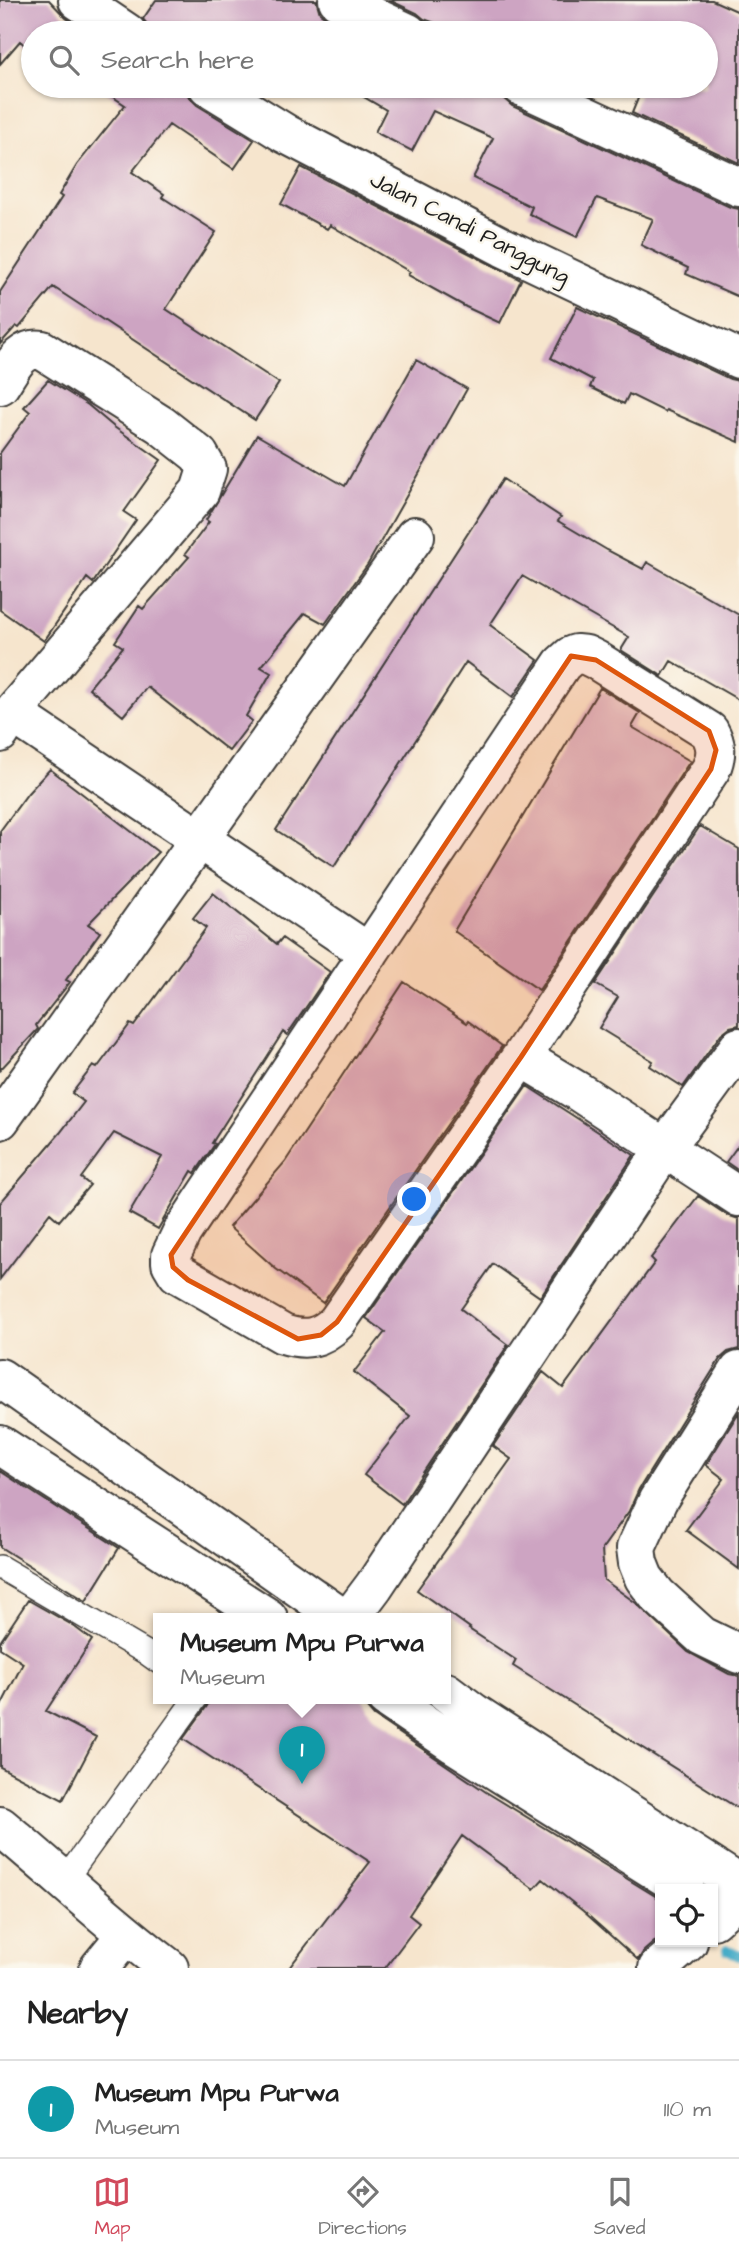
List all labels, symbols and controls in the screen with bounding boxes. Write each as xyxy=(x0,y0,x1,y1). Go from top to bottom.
search box xyxy=(21,21,718,98)
icon: search xyxy=(45,41,83,79)
text: Search here xyxy=(101,42,254,78)
street label: Jalan Candi Panggung xyxy=(364,164,576,293)
your location xyxy=(397,1182,431,1216)
popup xyxy=(153,1613,451,1704)
text: Museum Mpu Purwa xyxy=(180,1625,424,1661)
text: Museum xyxy=(180,1661,264,1693)
pin: 1 xyxy=(279,1726,325,1784)
map controls xyxy=(655,1884,718,1947)
button: locate xyxy=(655,1884,718,1947)
text: Nearby xyxy=(28,1993,128,2035)
text: Museum Mpu Purwa xyxy=(95,2075,339,2111)
text: 1 xyxy=(50,2093,52,2125)
text: 110 m xyxy=(663,2093,711,2125)
text: Museum xyxy=(95,2111,179,2143)
tab: Map xyxy=(93,2173,131,2242)
tab: Directions xyxy=(318,2173,407,2242)
tab: Saved xyxy=(594,2173,645,2242)

